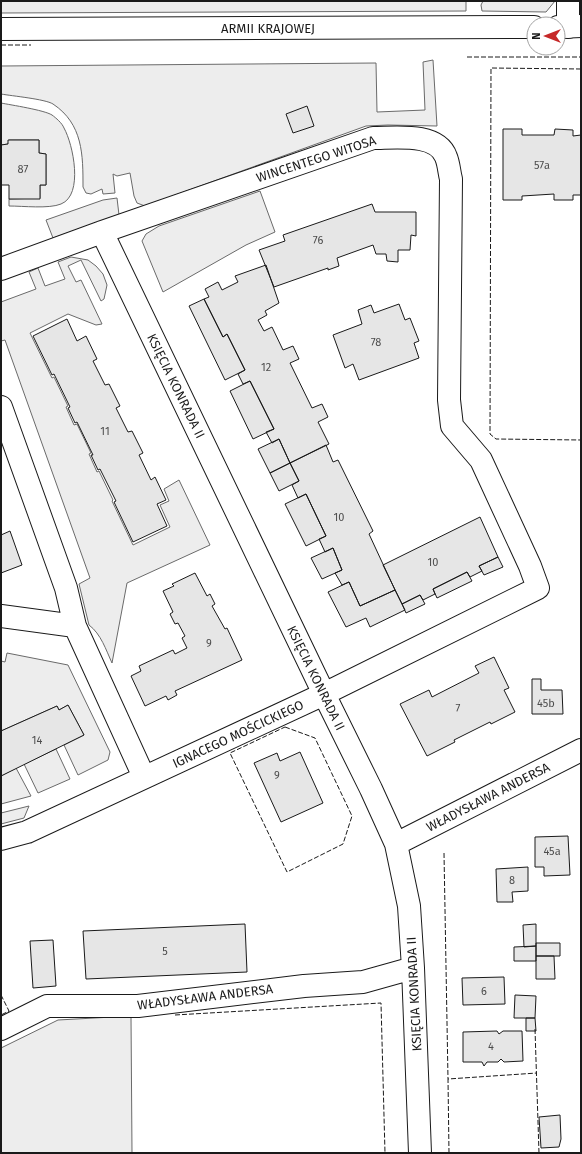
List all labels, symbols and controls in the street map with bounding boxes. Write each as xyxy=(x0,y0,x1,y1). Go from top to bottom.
north arrow xyxy=(526,16,566,56)
street label: ARMII KRAJOWEJ xyxy=(221,21,315,36)
text: N xyxy=(530,32,543,40)
street label: WINCENTEGO WITOSA xyxy=(254,132,378,185)
house number: 57a xyxy=(534,159,550,172)
house number: 87 xyxy=(18,163,29,176)
house number: 76 xyxy=(313,234,323,247)
street label: KSIĘCIA KONRADA II xyxy=(144,331,208,441)
house number: 78 xyxy=(371,336,381,349)
house number: 12 xyxy=(261,361,271,374)
house number: 11 xyxy=(100,425,110,438)
house number: 10 xyxy=(334,511,344,524)
house number: 10 xyxy=(428,556,438,569)
street label: KSIĘCIA KONRADA II xyxy=(284,623,348,733)
house number: 9 xyxy=(206,637,212,650)
street label: IGNACEGO MOŚCICKIEGO xyxy=(170,697,306,771)
house number: 45b xyxy=(537,697,555,710)
house number: 7 xyxy=(456,702,461,715)
house number: 14 xyxy=(32,734,42,747)
street label: WŁADYSŁAWA ANDERSA xyxy=(424,759,553,835)
house number: 9 xyxy=(274,769,280,782)
house number: 45a xyxy=(543,845,561,858)
house number: 8 xyxy=(509,874,515,887)
street label: KSIĘCIA KONRADA II xyxy=(404,936,424,1052)
house number: 5 xyxy=(162,945,168,958)
street label: WŁADYSŁAWA ANDERSA xyxy=(136,981,274,1013)
house number: 6 xyxy=(481,985,487,998)
house number: 4 xyxy=(488,1040,494,1053)

